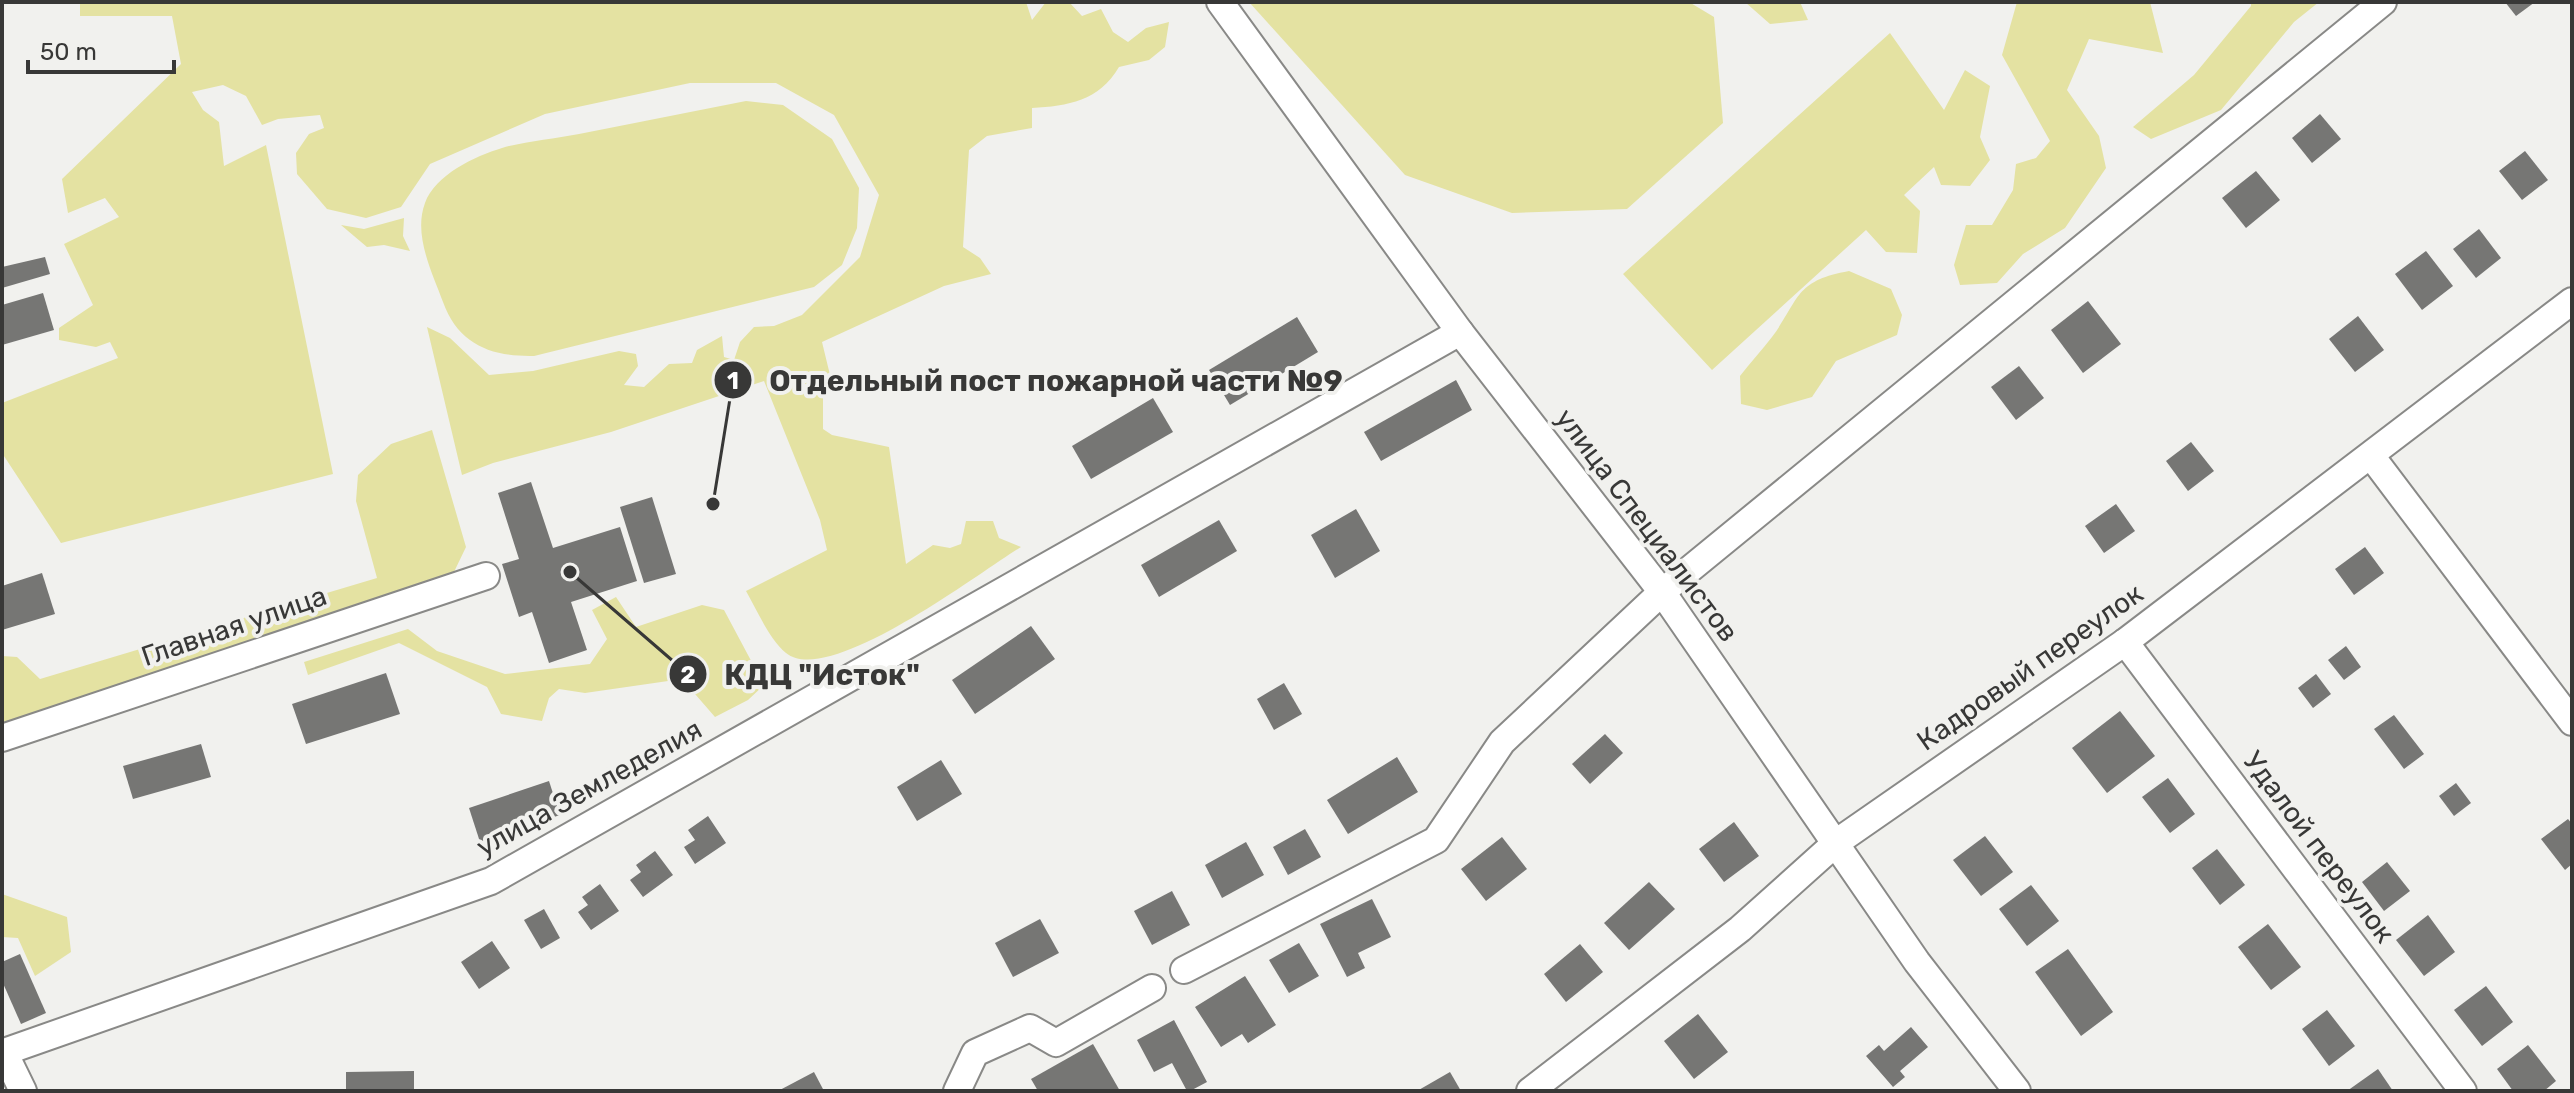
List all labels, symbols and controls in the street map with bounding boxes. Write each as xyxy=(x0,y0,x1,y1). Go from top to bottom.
scale bar xyxy=(28,24,174,74)
text: 50 m xyxy=(40,38,97,66)
callout: Отдельный пост пожарной части №9 xyxy=(713,353,1359,407)
text: Отдельный пост пожарной части №9 xyxy=(769,363,1343,399)
text: 1 xyxy=(727,367,739,395)
street label: улица Специалистов xyxy=(1549,402,1745,648)
street label: Кадровый переулок xyxy=(1911,577,2149,757)
street label: Главная улица xyxy=(137,579,331,673)
callout: КДЦ "Исток" xyxy=(668,647,935,701)
text: КДЦ "Исток" xyxy=(724,657,920,693)
text: 2 xyxy=(680,661,696,689)
street label: улица Земледелия xyxy=(471,712,707,864)
street label: Удалой переулок xyxy=(2236,745,2402,949)

